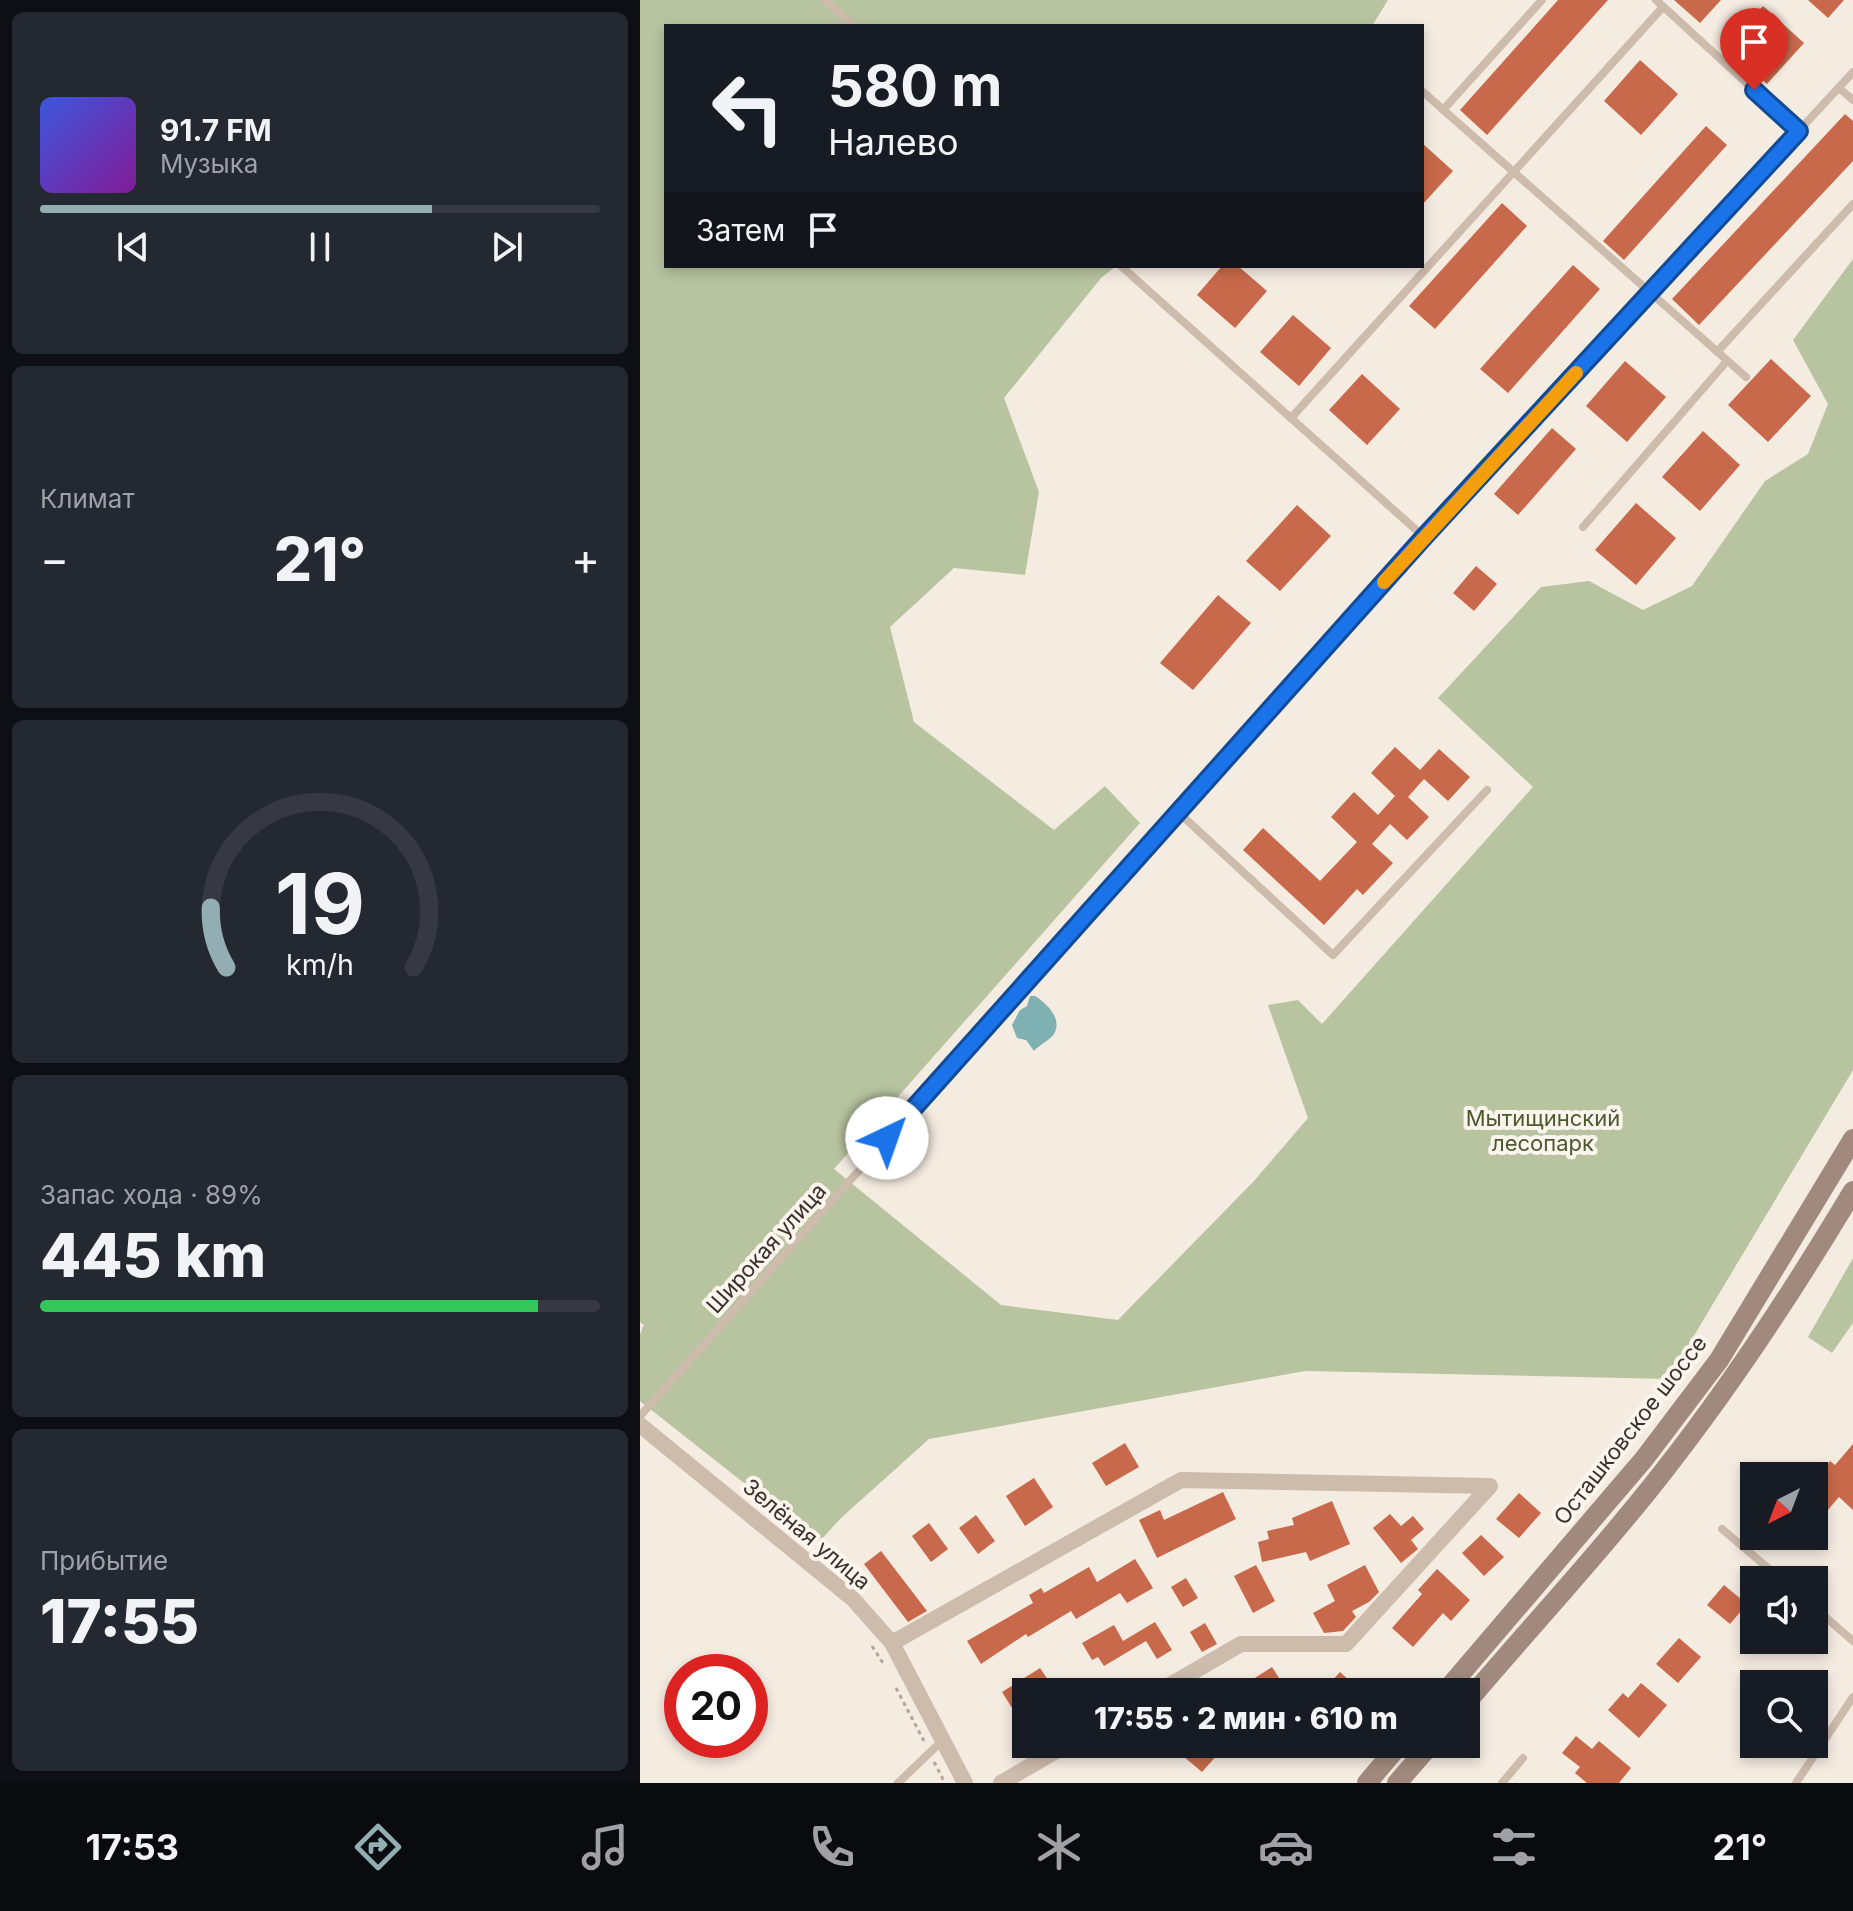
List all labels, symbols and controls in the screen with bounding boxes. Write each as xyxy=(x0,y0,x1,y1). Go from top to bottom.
pin xyxy=(1720,8,1788,90)
icon: arrive xyxy=(1732,20,1776,64)
text: 580 m xyxy=(828,52,1002,120)
icon: left xyxy=(696,56,800,160)
text: 91.7 FM xyxy=(160,112,272,148)
text: Налево xyxy=(828,120,959,164)
text: Музыка xyxy=(160,148,258,179)
icon: arrive xyxy=(801,208,845,252)
text: Затем xyxy=(696,212,785,248)
icon: previous xyxy=(111,225,155,269)
icon: pause xyxy=(298,225,342,269)
icon: next xyxy=(485,225,529,269)
text: Климат xyxy=(40,483,135,514)
text: 21° xyxy=(274,523,366,595)
text: − xyxy=(40,532,69,586)
text: + xyxy=(571,532,600,586)
text: 19 xyxy=(275,852,365,953)
text: km/h xyxy=(286,947,354,982)
position arrow xyxy=(845,1096,929,1180)
park label: Мытищинский лесопарк xyxy=(1466,1105,1620,1156)
street label: Широкая улица xyxy=(701,1178,831,1318)
text: Запас хода · 89% xyxy=(40,1179,263,1210)
text: 445 km xyxy=(40,1219,266,1291)
street label: Осташковское шоссе xyxy=(1548,1330,1712,1530)
north arrow xyxy=(1740,1462,1828,1550)
map controls xyxy=(1740,1462,1828,1758)
street label: Зелёная улица xyxy=(738,1473,876,1595)
text: Прибытие xyxy=(40,1545,168,1576)
button: sound xyxy=(1740,1566,1828,1654)
text: 17:55 xyxy=(40,1585,199,1657)
speed limit sign: 20 xyxy=(664,1654,768,1758)
button: search xyxy=(1740,1670,1828,1758)
text: 17:55 · 2 мин · 610 m xyxy=(1094,1700,1398,1736)
icon: directions xyxy=(350,1819,406,1875)
icon: music xyxy=(577,1819,633,1875)
icon: phone xyxy=(804,1819,860,1875)
icon: climate xyxy=(1031,1819,1087,1875)
icon: car xyxy=(1258,1819,1314,1875)
icon: filters xyxy=(1486,1819,1542,1875)
text: 17:53 xyxy=(86,1825,179,1869)
text: 21° xyxy=(1713,1825,1767,1869)

